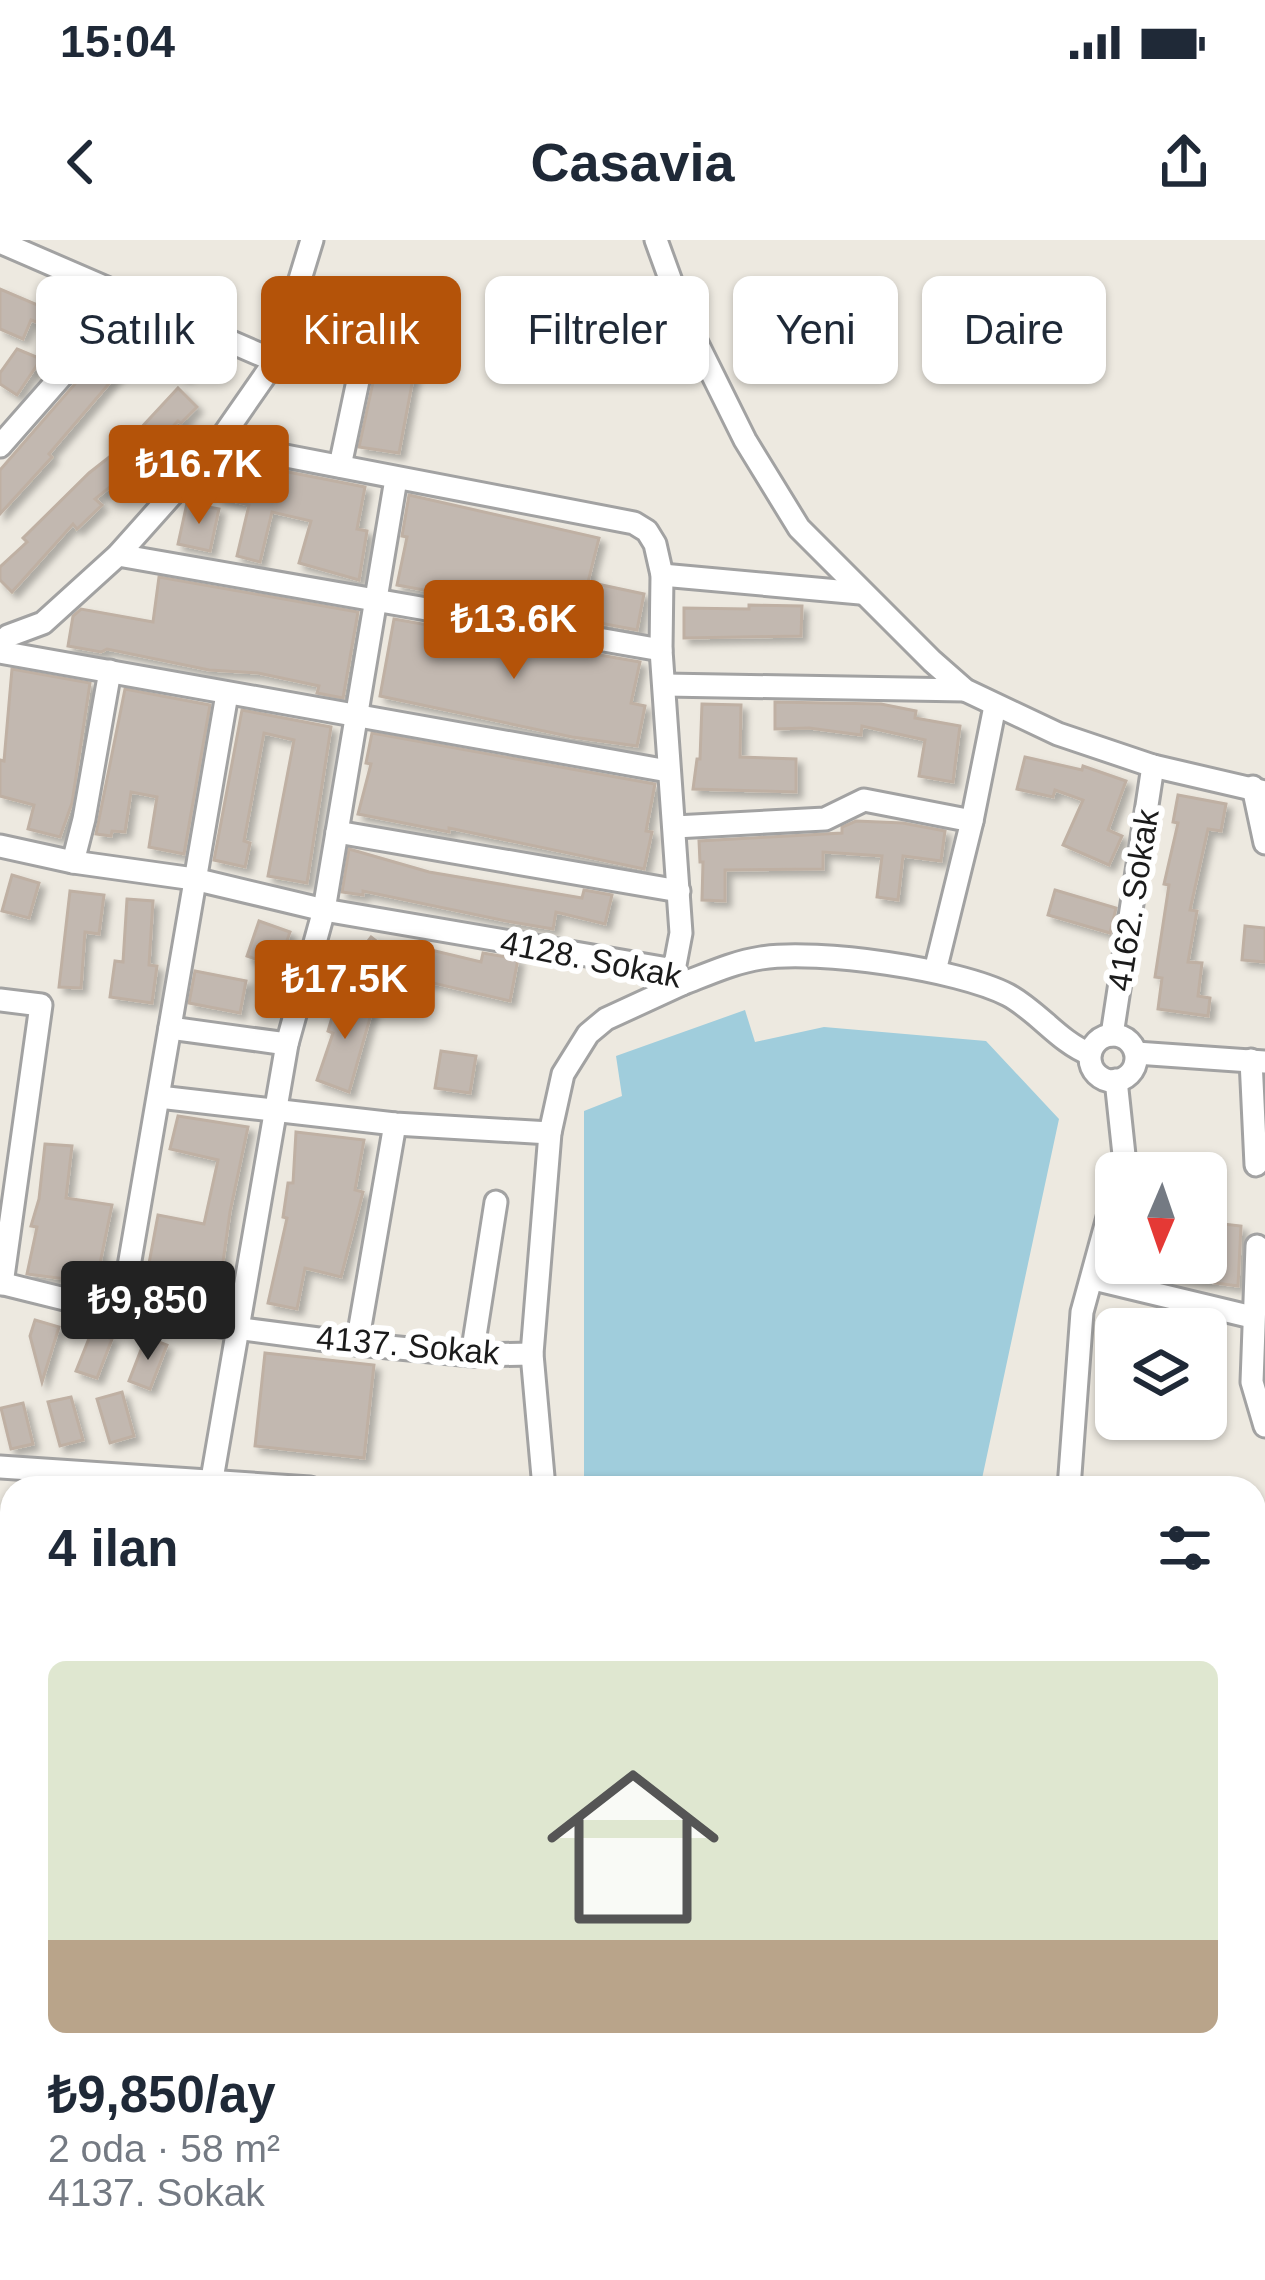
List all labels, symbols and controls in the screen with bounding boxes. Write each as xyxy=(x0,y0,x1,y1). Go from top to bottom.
text: 15:04 xyxy=(60,16,175,67)
icon: back xyxy=(48,129,114,195)
icon: share xyxy=(1151,129,1217,195)
text: Casavia xyxy=(530,132,735,192)
chip: Satılık xyxy=(36,276,237,384)
chip: Kiralık xyxy=(261,276,461,384)
chip: Filtreler xyxy=(485,276,709,384)
chip: Yeni xyxy=(733,276,898,384)
chip: Daire xyxy=(922,276,1106,384)
pin: ₺16.7K xyxy=(101,425,297,527)
text: ₺16.7K xyxy=(136,442,262,485)
pin: ₺13.6K xyxy=(416,580,612,682)
text: ₺13.6K xyxy=(451,597,577,640)
street label: 4162. Sokak xyxy=(1100,806,1166,993)
street label: 4128. Sokak xyxy=(497,923,685,995)
pin: ₺17.5K xyxy=(247,940,443,1042)
text: ₺17.5K xyxy=(282,957,408,1000)
north arrow xyxy=(1095,1152,1227,1284)
map controls xyxy=(1095,1152,1227,1440)
pin: ₺9,850 xyxy=(50,1261,246,1363)
text: ₺9,850 xyxy=(88,1278,208,1321)
button: layers xyxy=(1095,1308,1227,1440)
street label: 4137. Sokak xyxy=(315,1319,501,1371)
icon: filters xyxy=(1152,1515,1218,1581)
text: 4 ilan xyxy=(48,1520,178,1577)
icon: home xyxy=(525,1739,741,1955)
text: ₺9,850/ay xyxy=(48,2066,276,2123)
text: 2 oda · 58 m² xyxy=(48,2127,280,2170)
text: 4137. Sokak xyxy=(48,2171,265,2214)

